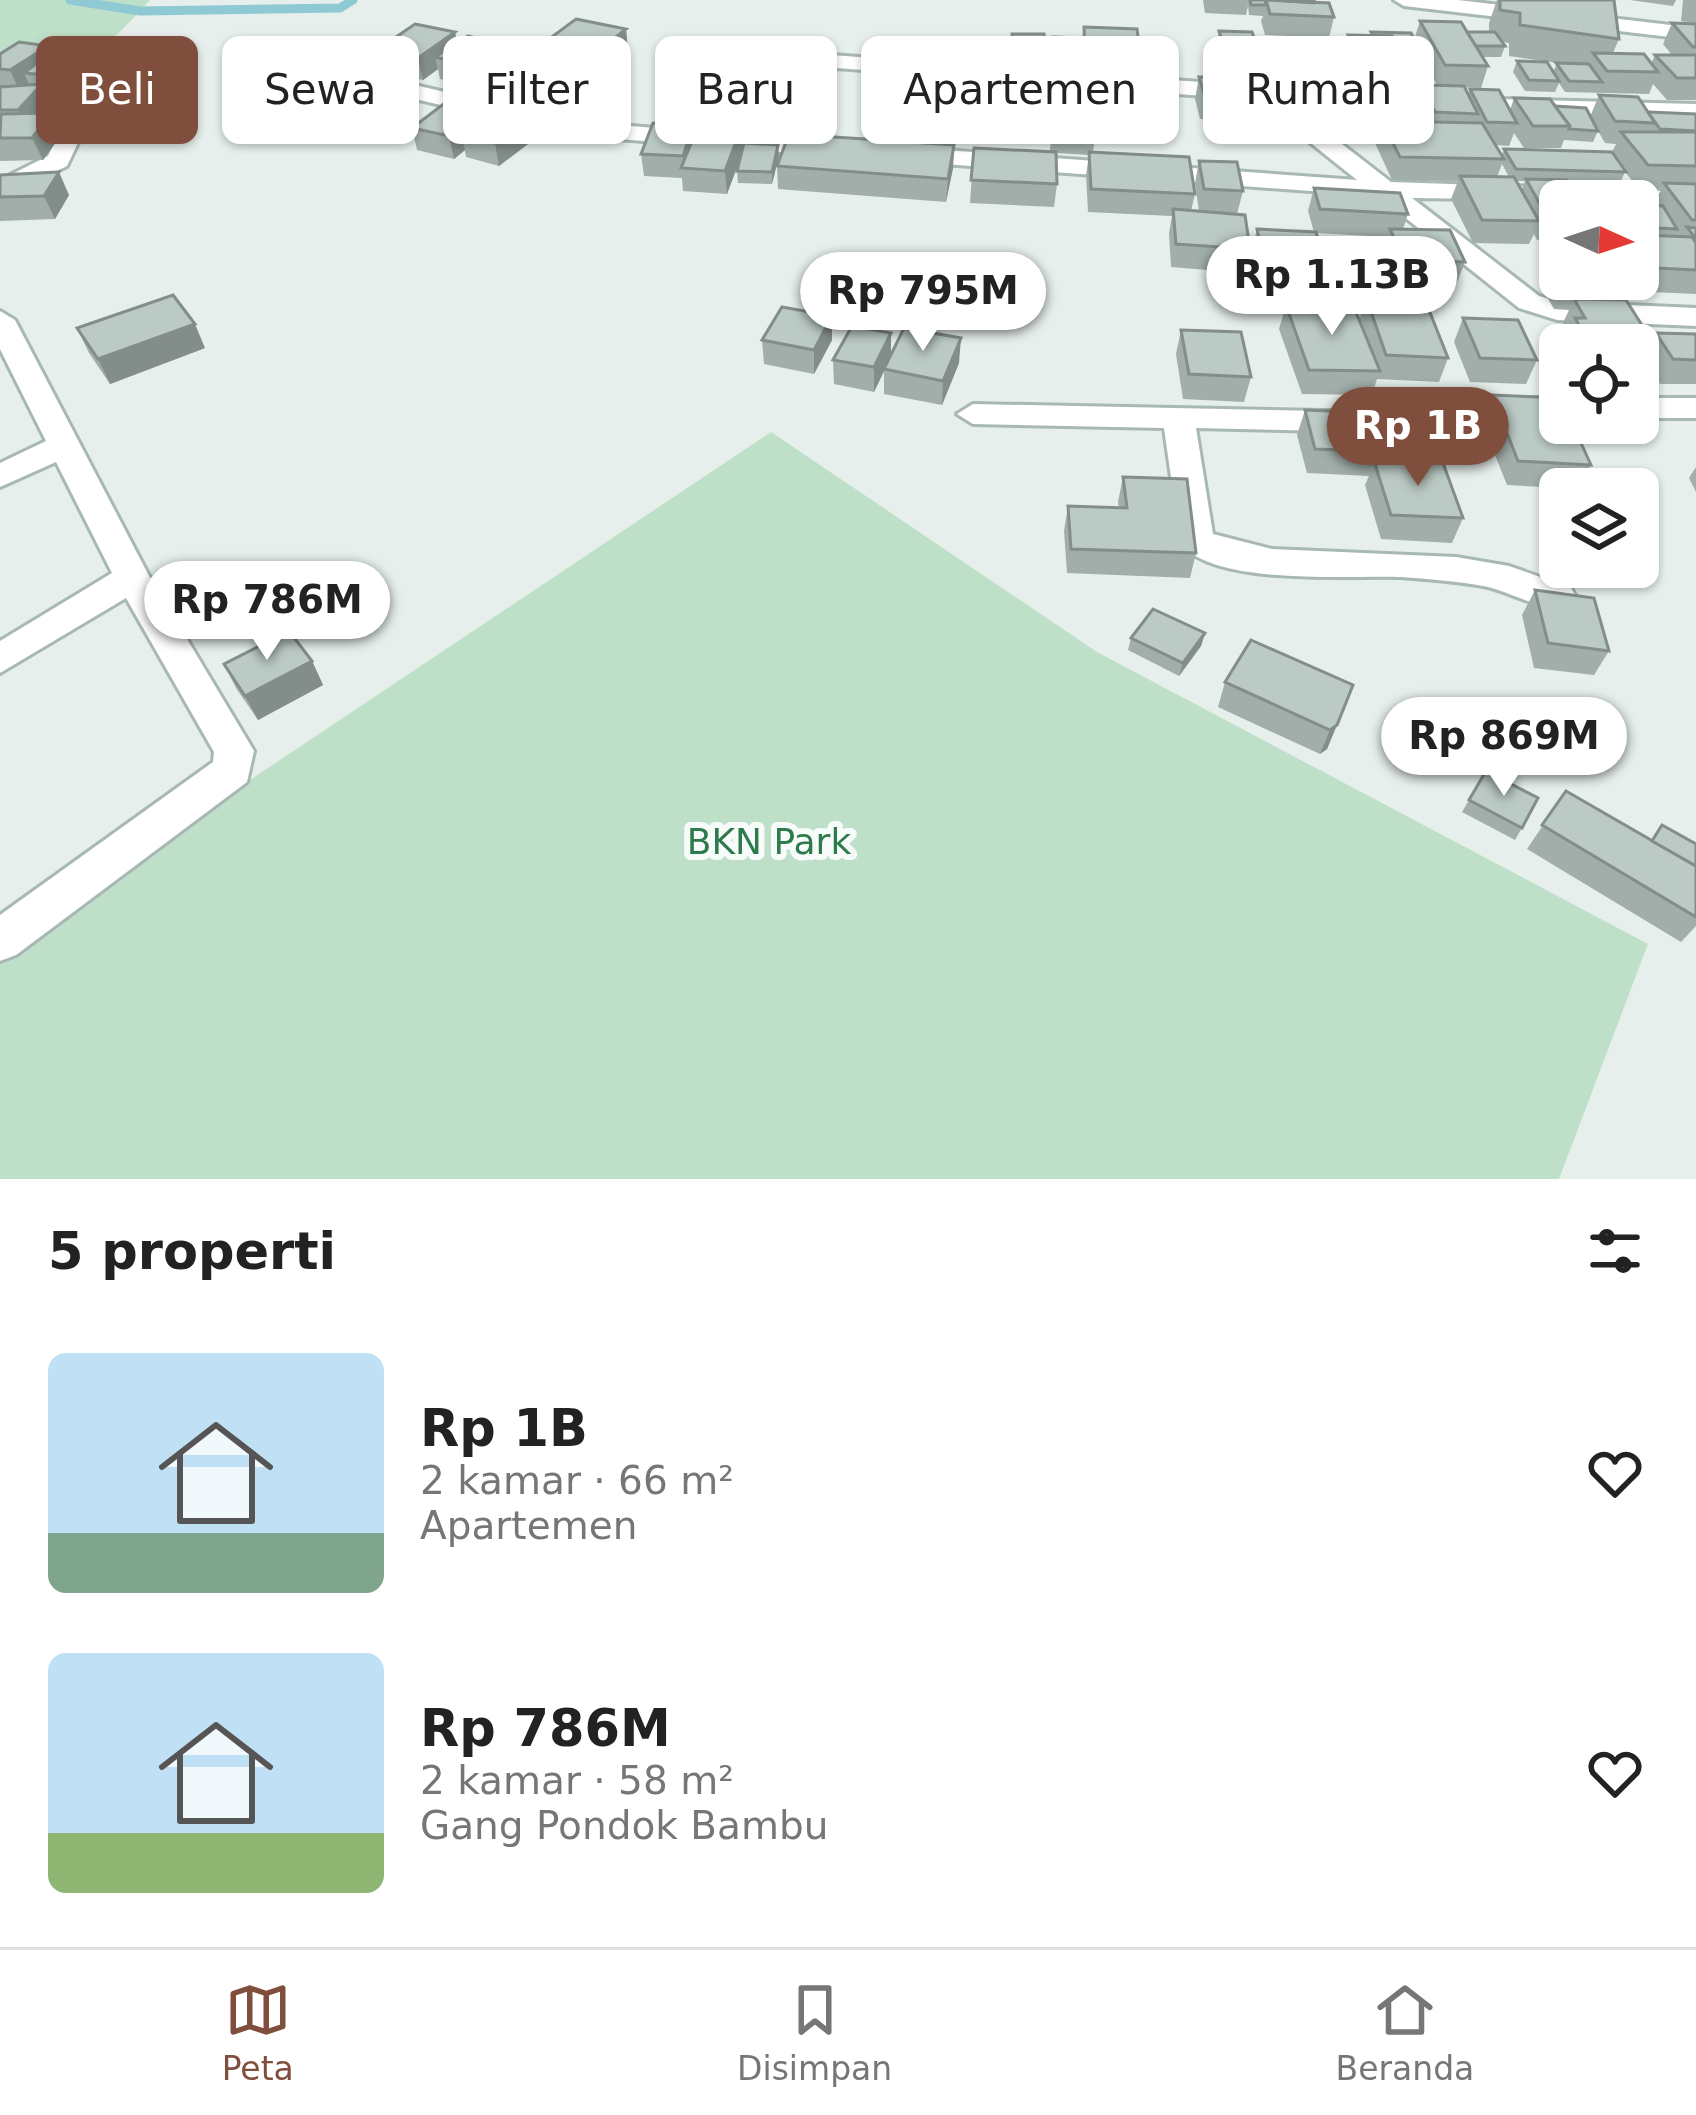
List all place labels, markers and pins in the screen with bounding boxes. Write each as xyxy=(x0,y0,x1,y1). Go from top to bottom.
pin: Rp 1.13B xyxy=(1208,236,1456,338)
pin: Rp 795M xyxy=(812,252,1034,354)
pin: Rp 1B xyxy=(1334,387,1502,489)
pin: Rp 786M xyxy=(156,561,378,663)
pin: Rp 869M xyxy=(1393,697,1615,799)

